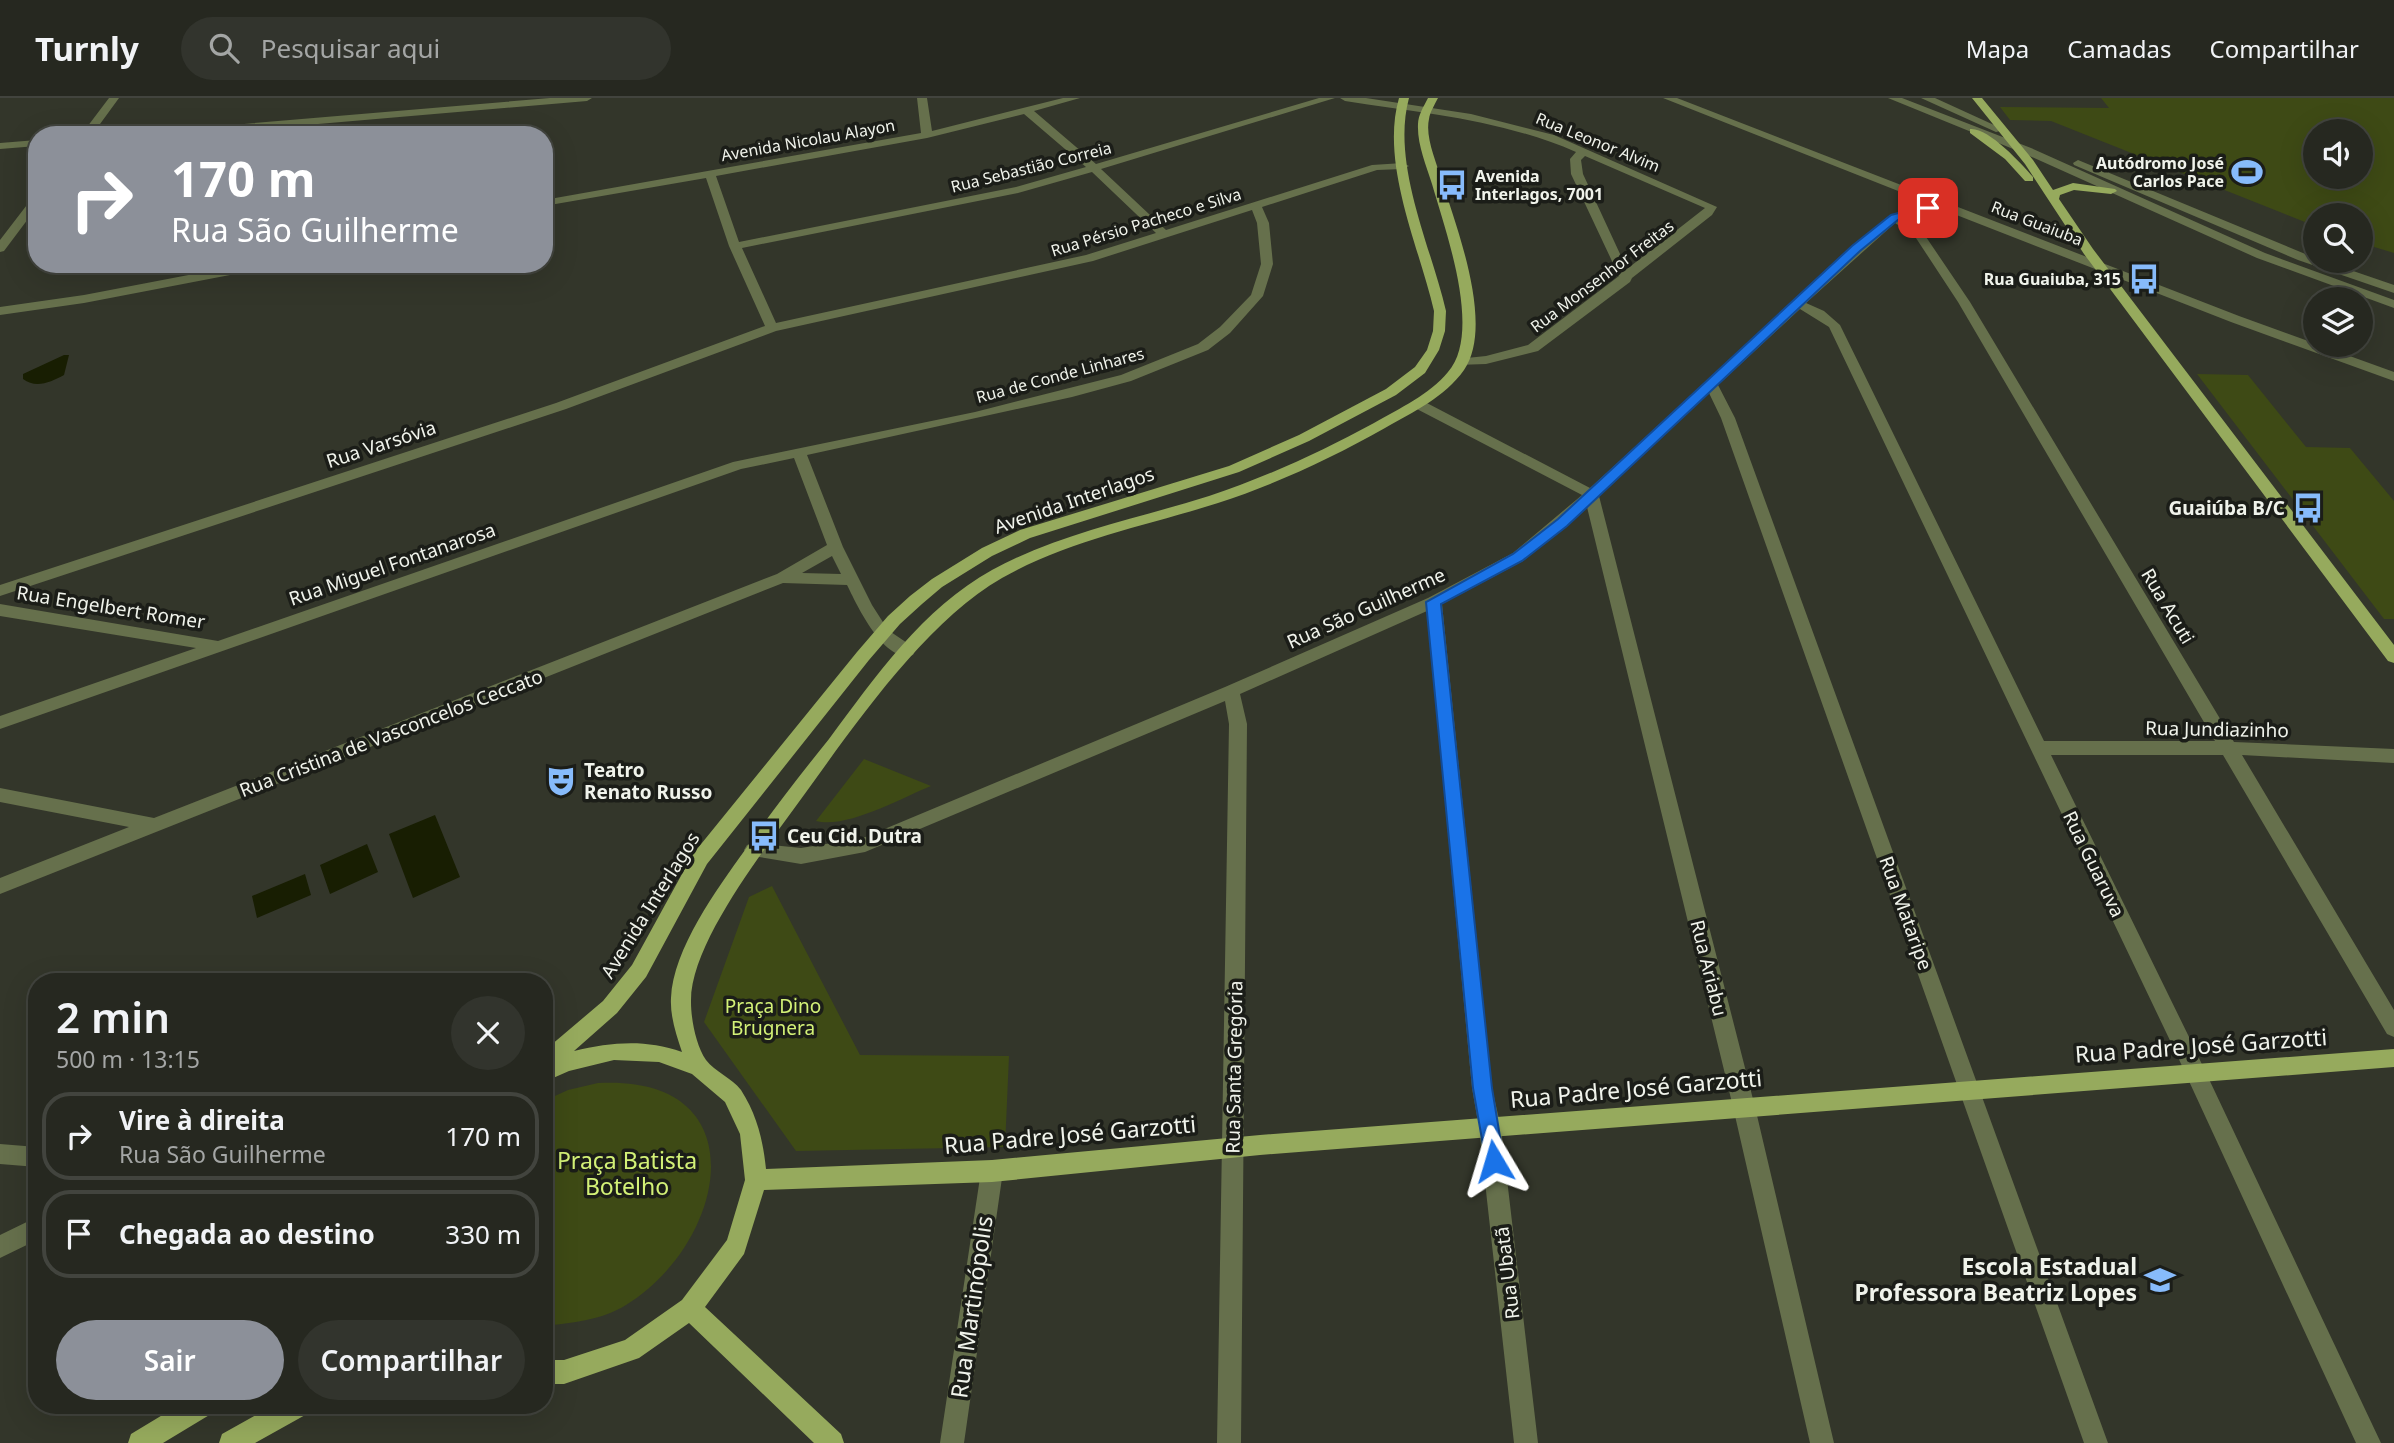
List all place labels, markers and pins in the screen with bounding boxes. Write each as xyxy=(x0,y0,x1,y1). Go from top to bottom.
place label: Autódromo José Carlos Pace xyxy=(2096,152,2224,192)
sports icon: Autódromo José Carlos Pace xyxy=(2230,155,2264,189)
place label: Avenida Interlagos, 7001 xyxy=(1475,165,1603,205)
bus stop icon: Avenida Interlagos, 7001 xyxy=(1435,168,1469,202)
pin xyxy=(1898,178,1958,238)
bus stop icon: Rua Guaiuba, 315 xyxy=(2127,262,2161,296)
place label: Rua Guaiuba, 315 xyxy=(1984,268,2121,290)
bus stop icon: Guaiúba B/C xyxy=(2291,491,2325,525)
place label: Guaiúba B/C xyxy=(2168,495,2285,521)
place label: Teatro Renato Russo xyxy=(584,757,712,805)
theatre icon: Teatro Renato Russo xyxy=(544,764,578,798)
bus stop icon: Ceu Cid. Dutra xyxy=(747,819,781,853)
place label: Ceu Cid. Dutra xyxy=(787,823,922,849)
place label: Escola Estadual Professora Beatriz Lopes xyxy=(1855,1250,2137,1308)
school or university icon: Escola Estadual Professora Beatriz Lopes xyxy=(2143,1263,2177,1297)

